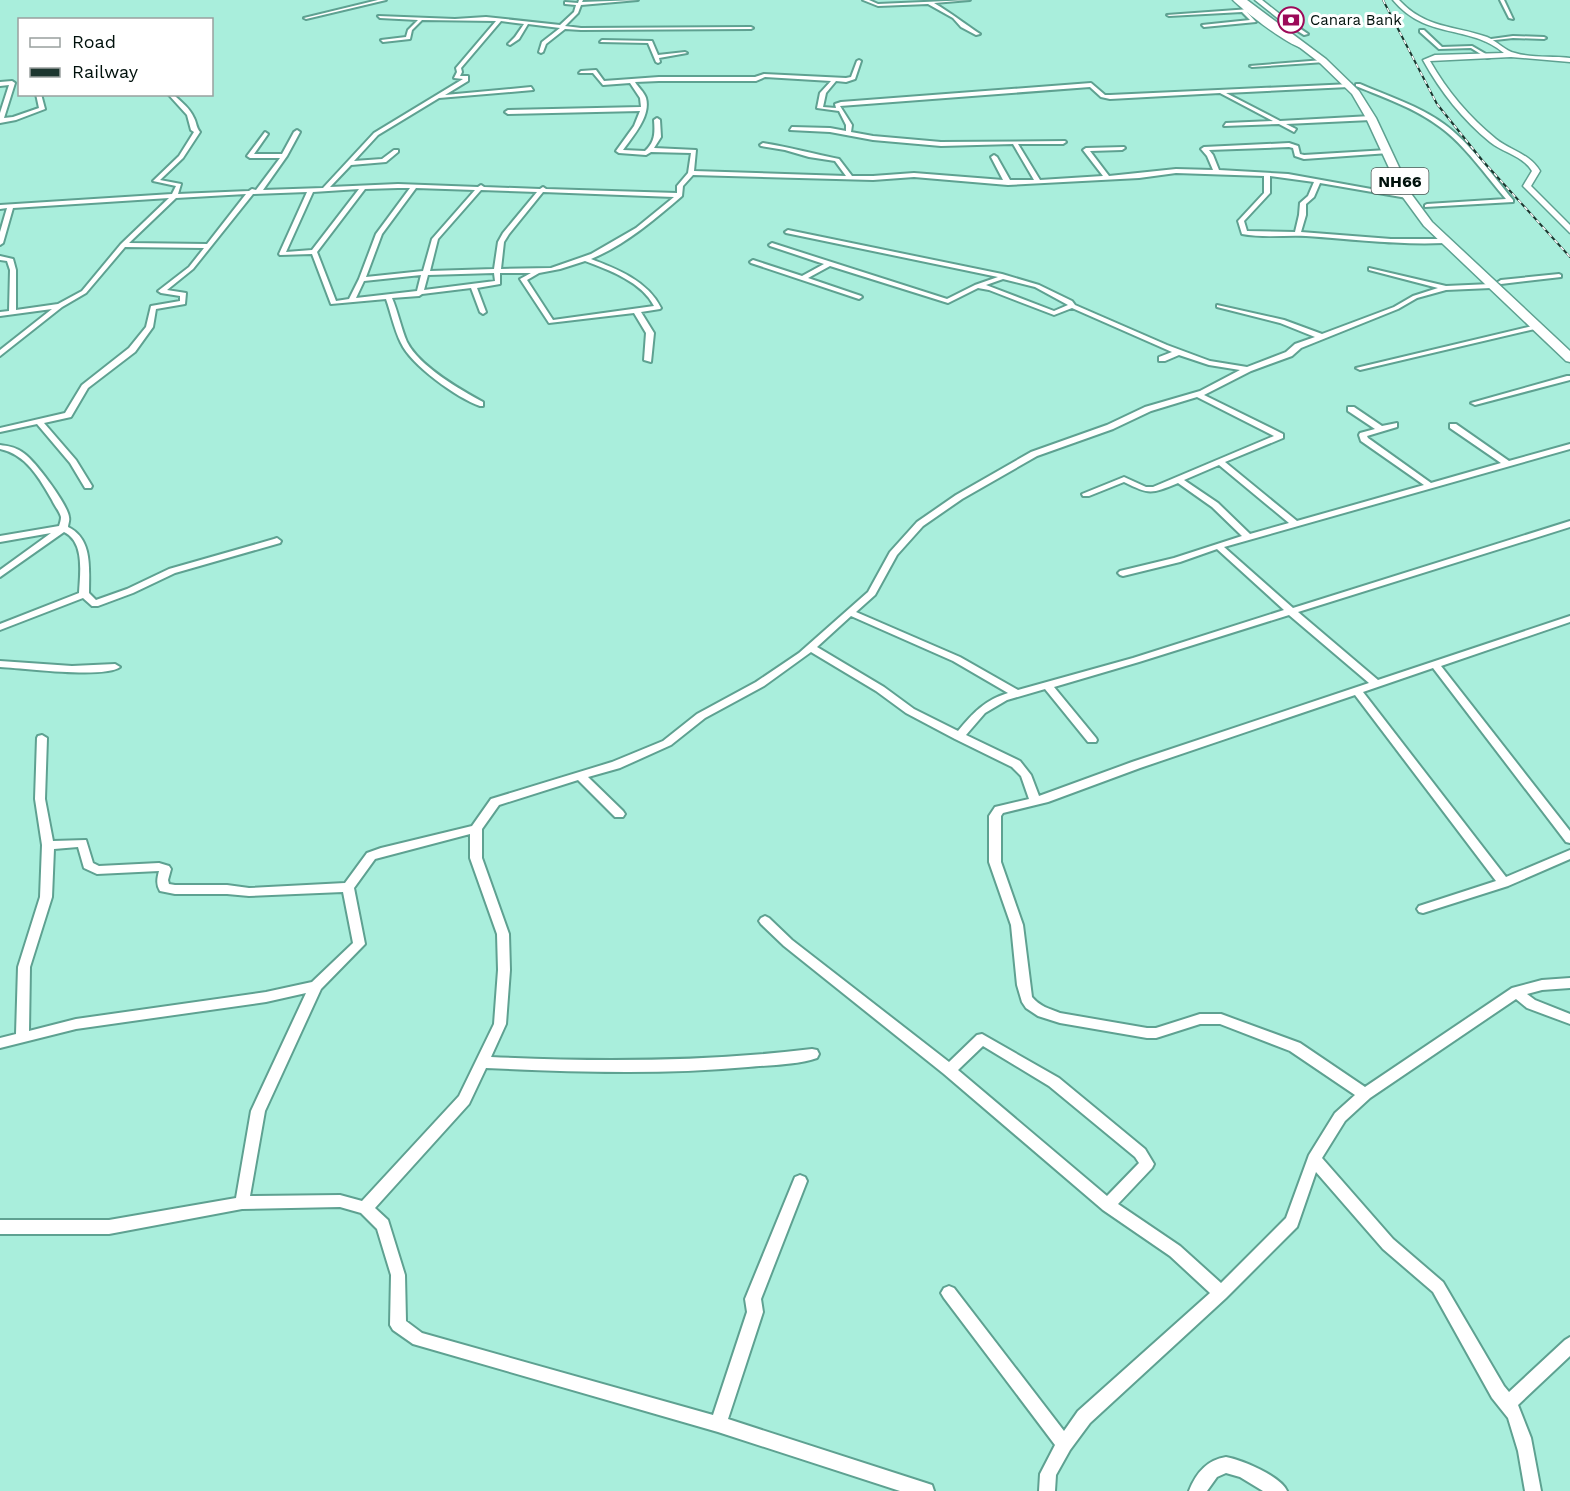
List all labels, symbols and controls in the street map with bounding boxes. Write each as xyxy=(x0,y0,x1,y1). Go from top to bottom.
bank icon: Canara Bank xyxy=(1276,5,1306,35)
place label: Canara Bank xyxy=(1310,11,1402,29)
legend xyxy=(18,18,213,96)
text: Road xyxy=(72,31,116,52)
text: Railway xyxy=(72,61,139,82)
road number: NH66 xyxy=(1372,168,1428,194)

